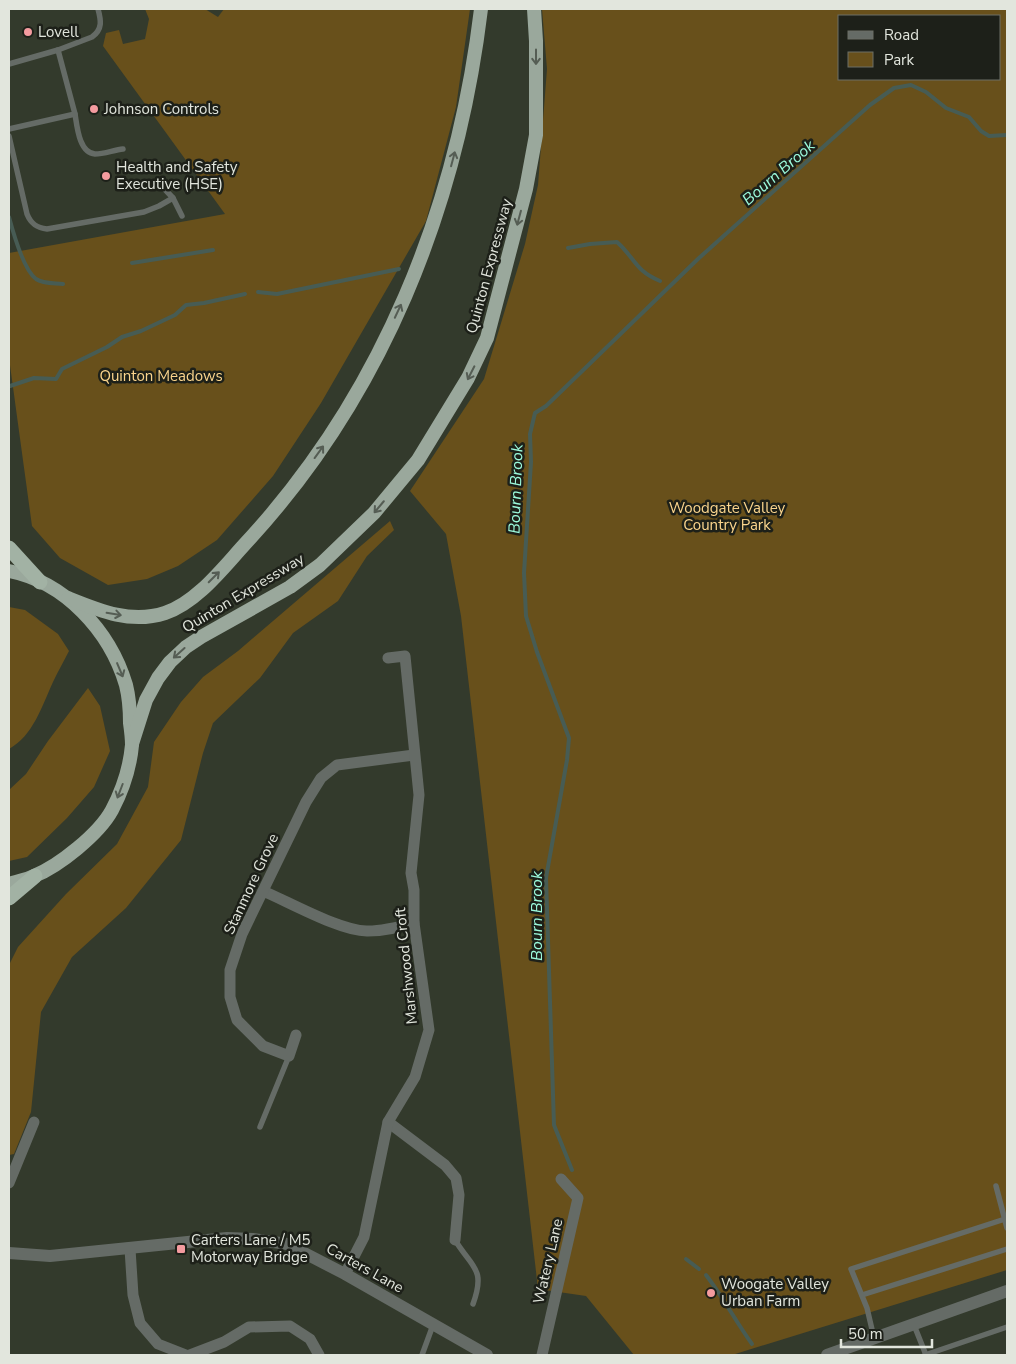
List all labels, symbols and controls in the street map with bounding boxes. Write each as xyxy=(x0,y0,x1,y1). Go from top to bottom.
legend xyxy=(838,15,1001,80)
place label: Lovell xyxy=(38,22,79,42)
text: Road xyxy=(884,25,919,45)
marker: Lovell xyxy=(22,26,34,38)
one-way arrow xyxy=(531,49,541,65)
text: Park xyxy=(884,50,914,70)
place label: Johnson Controls xyxy=(103,99,219,119)
marker: Johnson Controls xyxy=(88,103,100,115)
water label: Bourn Brook xyxy=(738,134,821,211)
one-way arrow xyxy=(449,151,458,167)
place label: Health and Safety Executive (HSE) xyxy=(116,157,238,194)
marker: Health and Safety Executive (HSE) xyxy=(100,170,112,182)
street label: Quinton Expressway xyxy=(461,196,517,336)
one-way arrow xyxy=(513,210,523,226)
one-way arrow xyxy=(394,304,403,319)
one-way arrow xyxy=(466,365,475,380)
park label: Quinton Meadows xyxy=(99,366,223,386)
water label: Bourn Brook xyxy=(503,443,529,534)
one-way arrow xyxy=(313,446,324,460)
park label: Woodgate Valley Country Park xyxy=(669,498,786,535)
one-way arrow xyxy=(374,500,385,513)
street label: Quinton Expressway xyxy=(178,549,308,637)
one-way arrow xyxy=(208,570,220,583)
one-way arrow xyxy=(106,609,122,619)
one-way arrow xyxy=(173,647,186,659)
one-way arrow xyxy=(115,662,125,677)
one-way arrow xyxy=(114,783,124,798)
street label: Stanmore Grove xyxy=(219,830,283,938)
water label: Bourn Brook xyxy=(526,870,548,961)
street label: Marshwood Croft xyxy=(390,906,422,1025)
street label: Watery Lane xyxy=(528,1216,568,1306)
place label: Carters Lane / M5 Motorway Bridge xyxy=(191,1230,310,1267)
street label: Carters Lane xyxy=(323,1238,407,1298)
marker: Carters Lane / M5 Motorway Bridge xyxy=(175,1243,187,1255)
place label: Woogate Valley Urban Farm xyxy=(721,1274,829,1311)
marker: Woogate Valley Urban Farm xyxy=(705,1287,717,1299)
scale bar xyxy=(841,1316,932,1348)
text: 50 m xyxy=(848,1324,883,1344)

